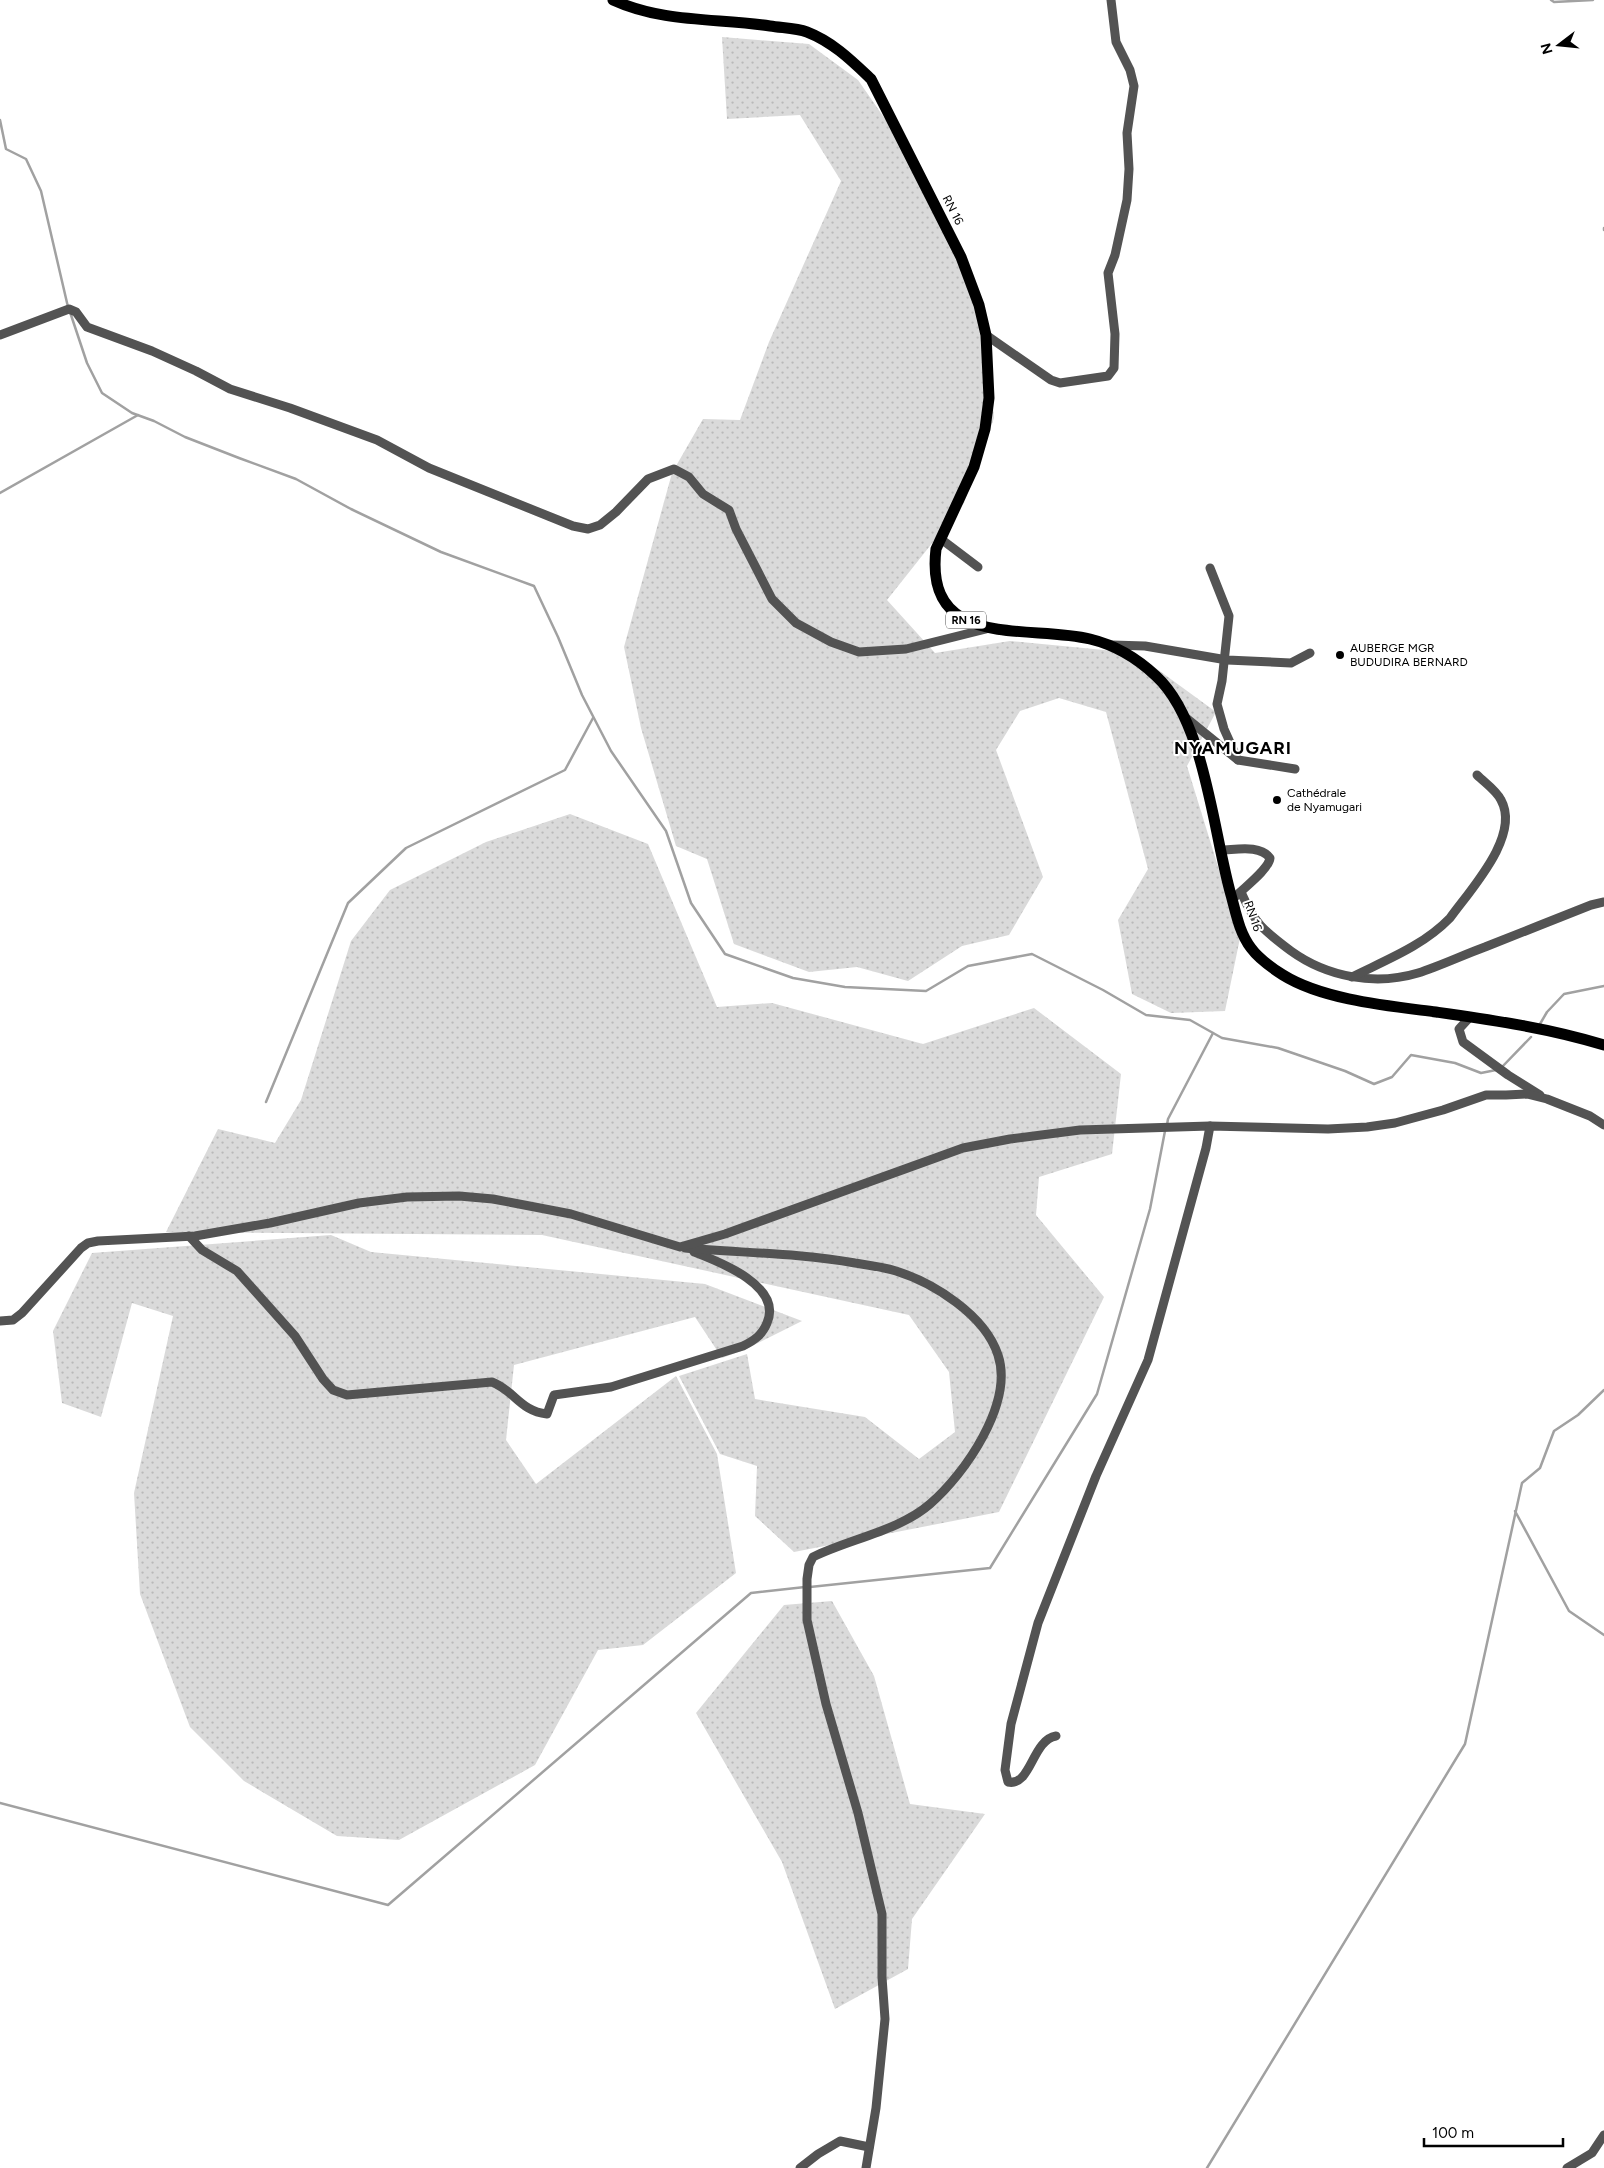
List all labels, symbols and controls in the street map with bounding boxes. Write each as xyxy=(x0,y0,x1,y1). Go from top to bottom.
north arrow xyxy=(1534,20,1584,70)
text: N xyxy=(1537,41,1557,56)
street label: RN 16 xyxy=(940,193,966,227)
road number: RN 16 xyxy=(946,612,986,628)
place label: AUBERGE MGR BUDUDIRA BERNARD xyxy=(1350,641,1468,669)
marker: AUBERGE MGR BUDUDIRA BERNARD xyxy=(1334,649,1346,661)
district label: NYAMUGARI xyxy=(1174,737,1292,759)
place label: Cathédrale de Nyamugari xyxy=(1287,786,1362,814)
marker: Cathédrale de Nyamugari xyxy=(1271,794,1283,806)
street label: RN 16 xyxy=(1241,899,1265,933)
scale bar xyxy=(1424,2116,1563,2148)
text: 100 m xyxy=(1432,2124,1474,2142)

